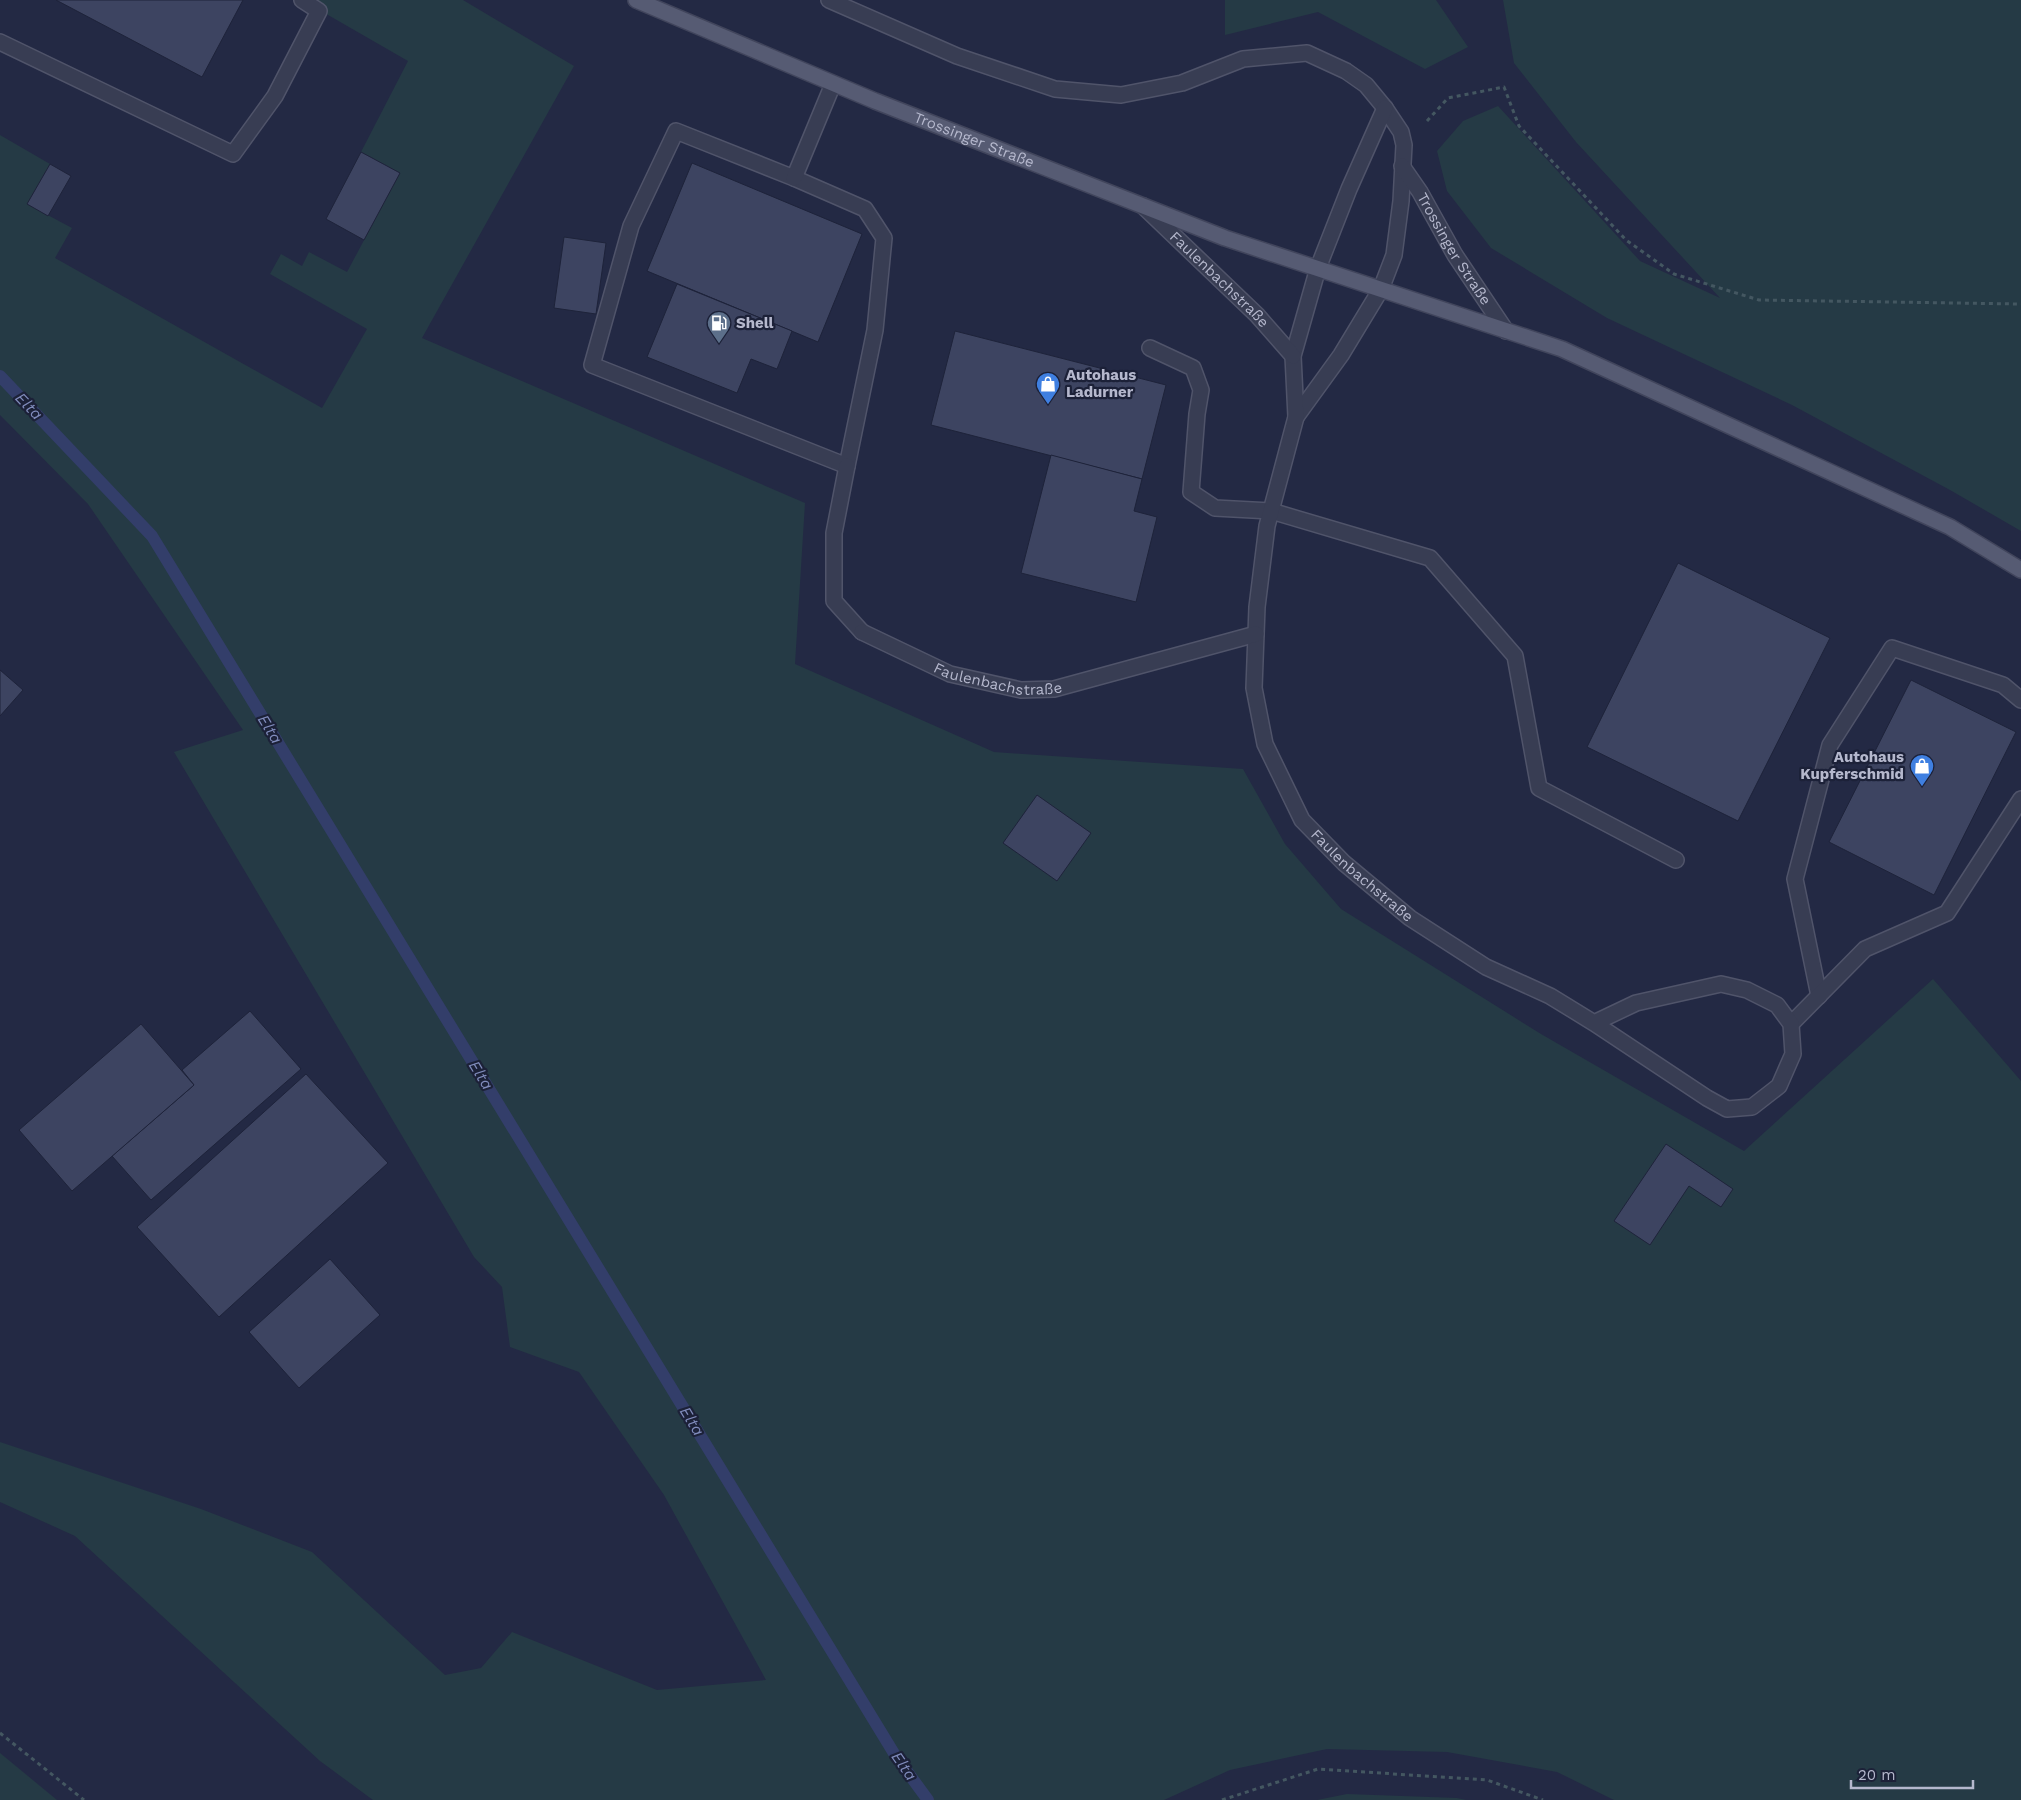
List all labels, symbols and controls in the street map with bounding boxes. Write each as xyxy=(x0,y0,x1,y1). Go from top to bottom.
street label: Trossinger Straße xyxy=(911,108,1037,172)
street label: Trossinger Straße xyxy=(1413,190,1495,308)
street label: Faulenbachstraße xyxy=(1166,228,1273,331)
fuel station icon: Shell xyxy=(706,310,732,344)
place label: Shell xyxy=(736,314,774,332)
place label: Autohaus Ladurner xyxy=(1066,366,1136,401)
shop icon: Autohaus Ladurner xyxy=(1035,371,1061,405)
water label: Elta xyxy=(11,388,47,424)
street label: Faulenbachstraße xyxy=(931,659,1064,699)
water label: Elta xyxy=(254,711,286,747)
place label: Autohaus Kupferschmid xyxy=(1800,748,1904,783)
shop icon: Autohaus Kupferschmid xyxy=(1909,753,1935,787)
street label: Faulenbachstraße xyxy=(1307,825,1417,926)
water label: Elta xyxy=(465,1057,497,1093)
water label: Elta xyxy=(676,1403,708,1439)
water label: Elta xyxy=(887,1748,921,1784)
scale bar xyxy=(1851,1758,1974,1790)
text: 20 m xyxy=(1858,1766,1896,1784)

